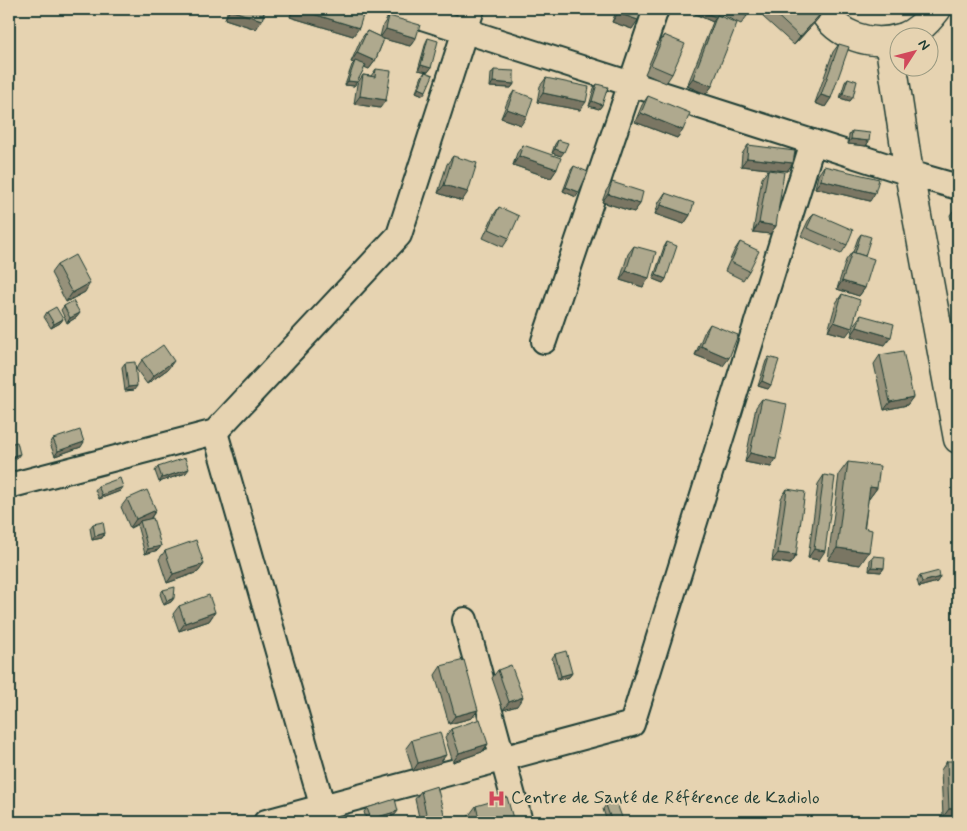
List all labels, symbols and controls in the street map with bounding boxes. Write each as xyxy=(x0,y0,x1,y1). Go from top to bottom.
north arrow xyxy=(890,28,940,78)
text: N xyxy=(914,36,934,54)
place label: Centre de Santé de Référence de Kadiolo xyxy=(511,786,820,810)
hospital icon: Centre de Santé de Référence de Kadiolo xyxy=(487,788,507,808)

